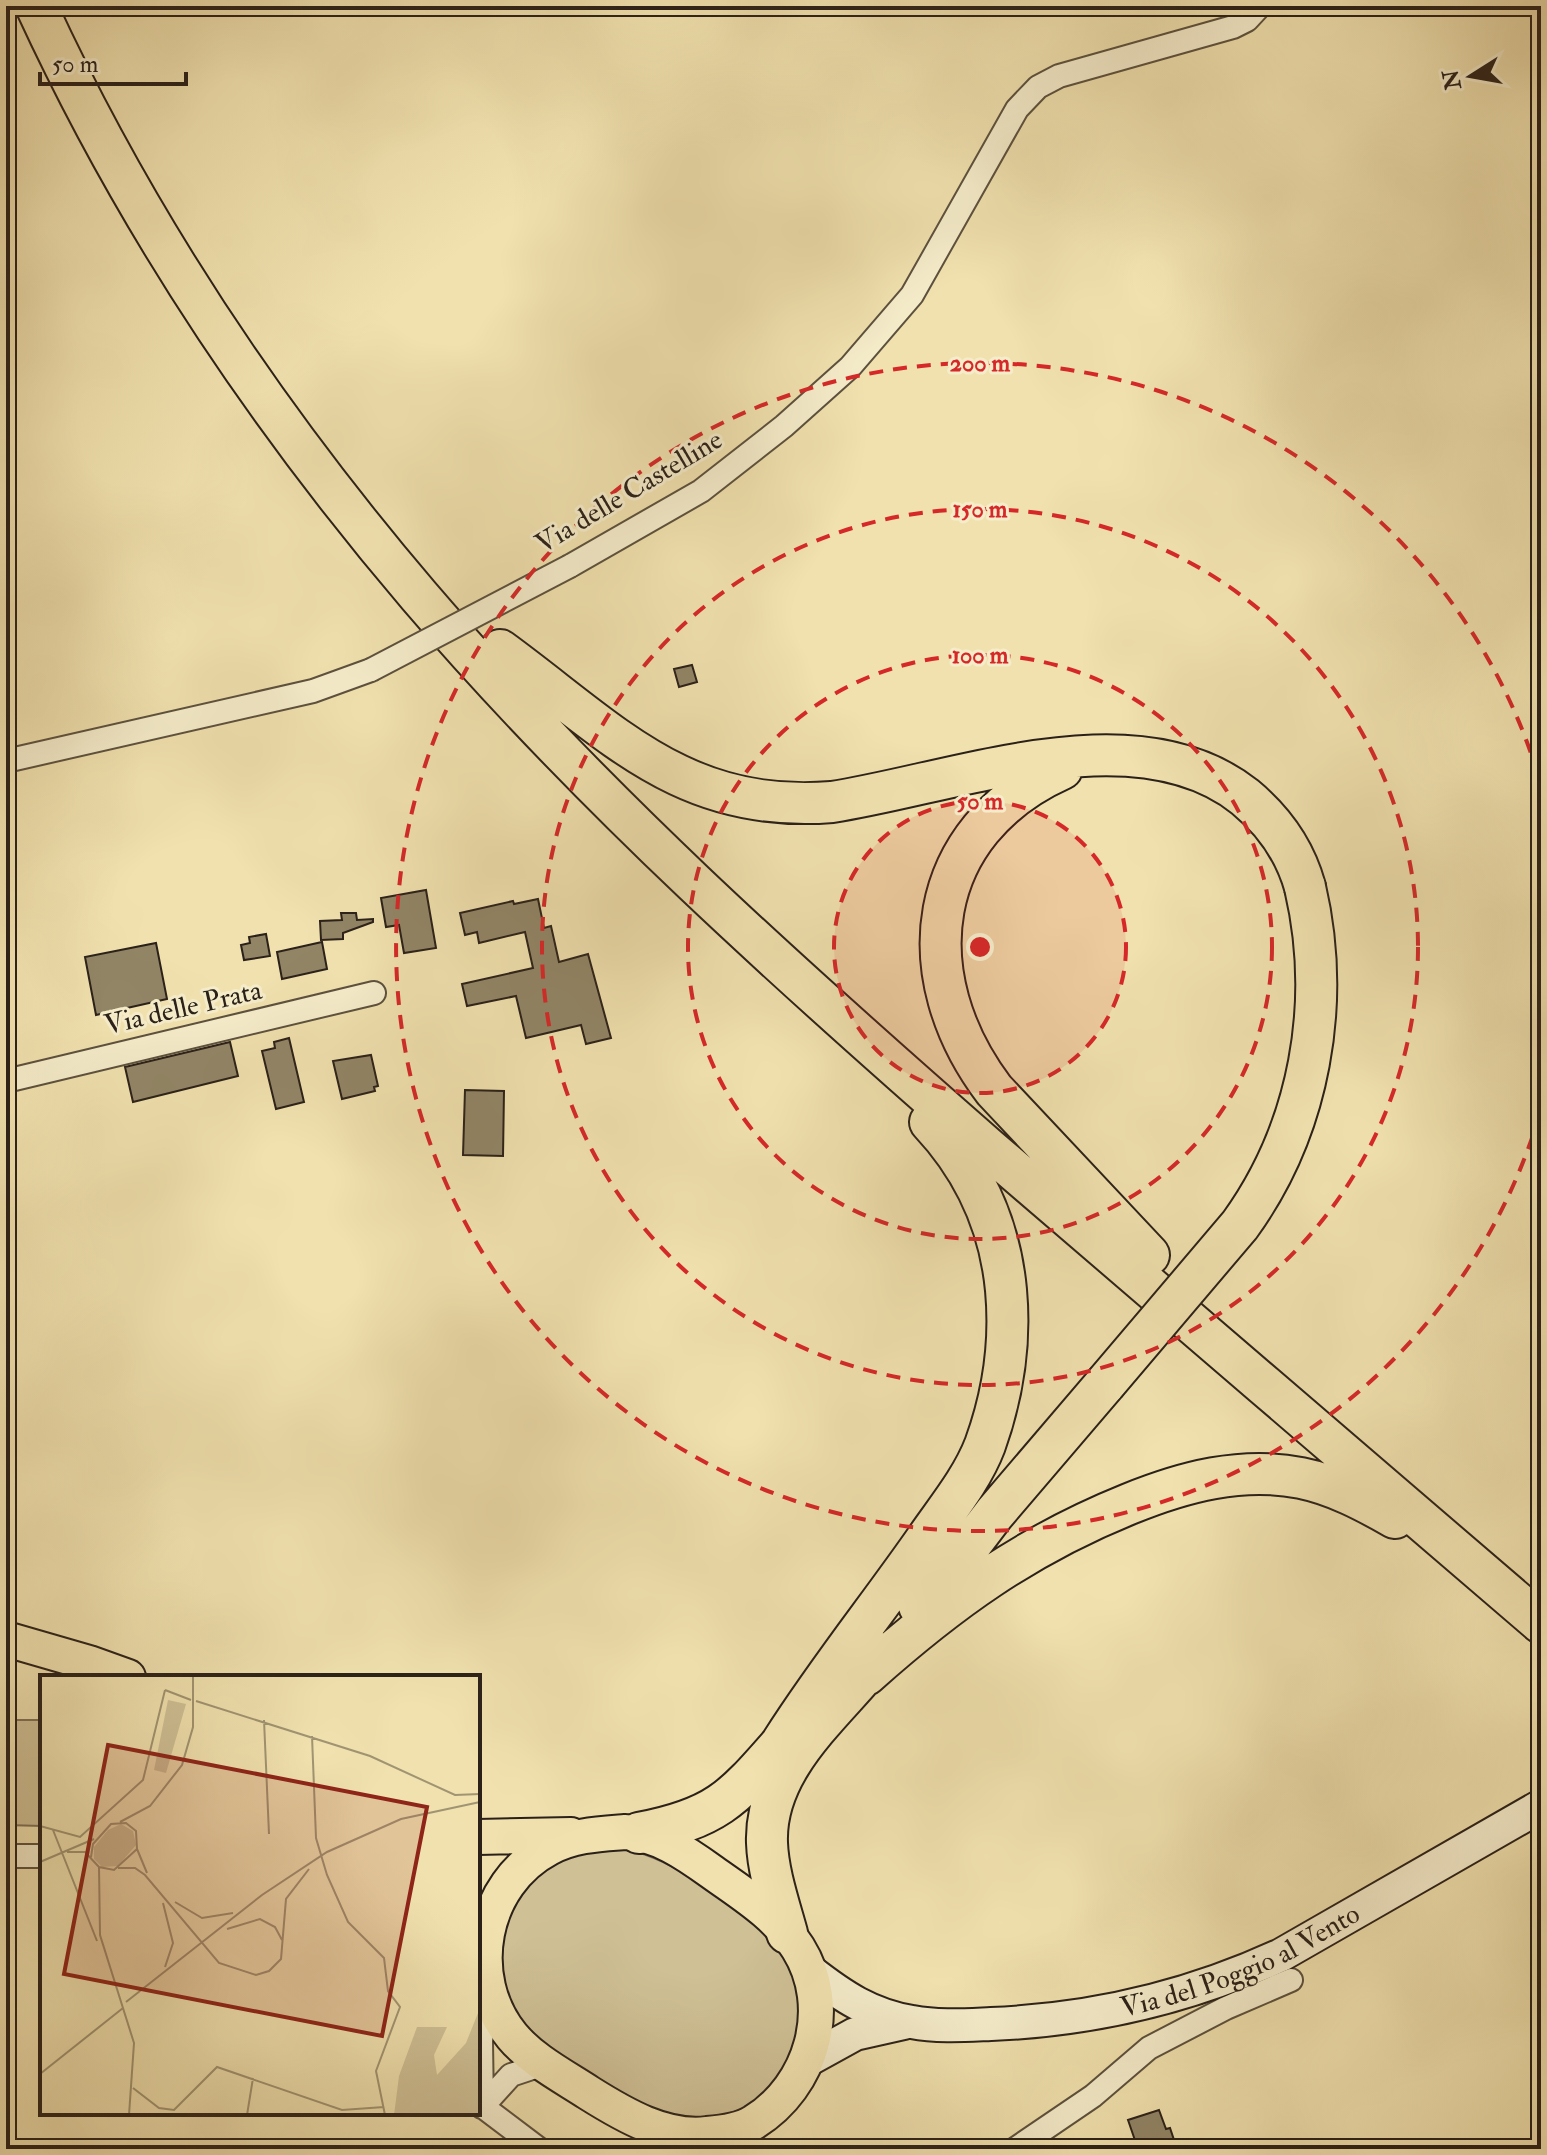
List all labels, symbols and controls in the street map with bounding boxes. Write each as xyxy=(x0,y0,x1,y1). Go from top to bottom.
scale bar xyxy=(40,36,186,86)
north arrow xyxy=(1431,36,1511,116)
text: 50 m xyxy=(52,49,99,80)
text: N xyxy=(1437,67,1468,93)
text: 200 m xyxy=(950,348,1011,379)
street label: Via delle Castelline xyxy=(529,422,729,562)
text: 150 m xyxy=(953,494,1008,525)
text: 100 m xyxy=(952,640,1009,671)
text: 50 m xyxy=(957,786,1004,817)
centre of rings xyxy=(966,933,994,961)
street label: Via delle Prata xyxy=(101,973,266,1043)
inset map xyxy=(40,1675,480,2115)
street label: Via del Poggio al Vento xyxy=(1117,1896,1366,2025)

